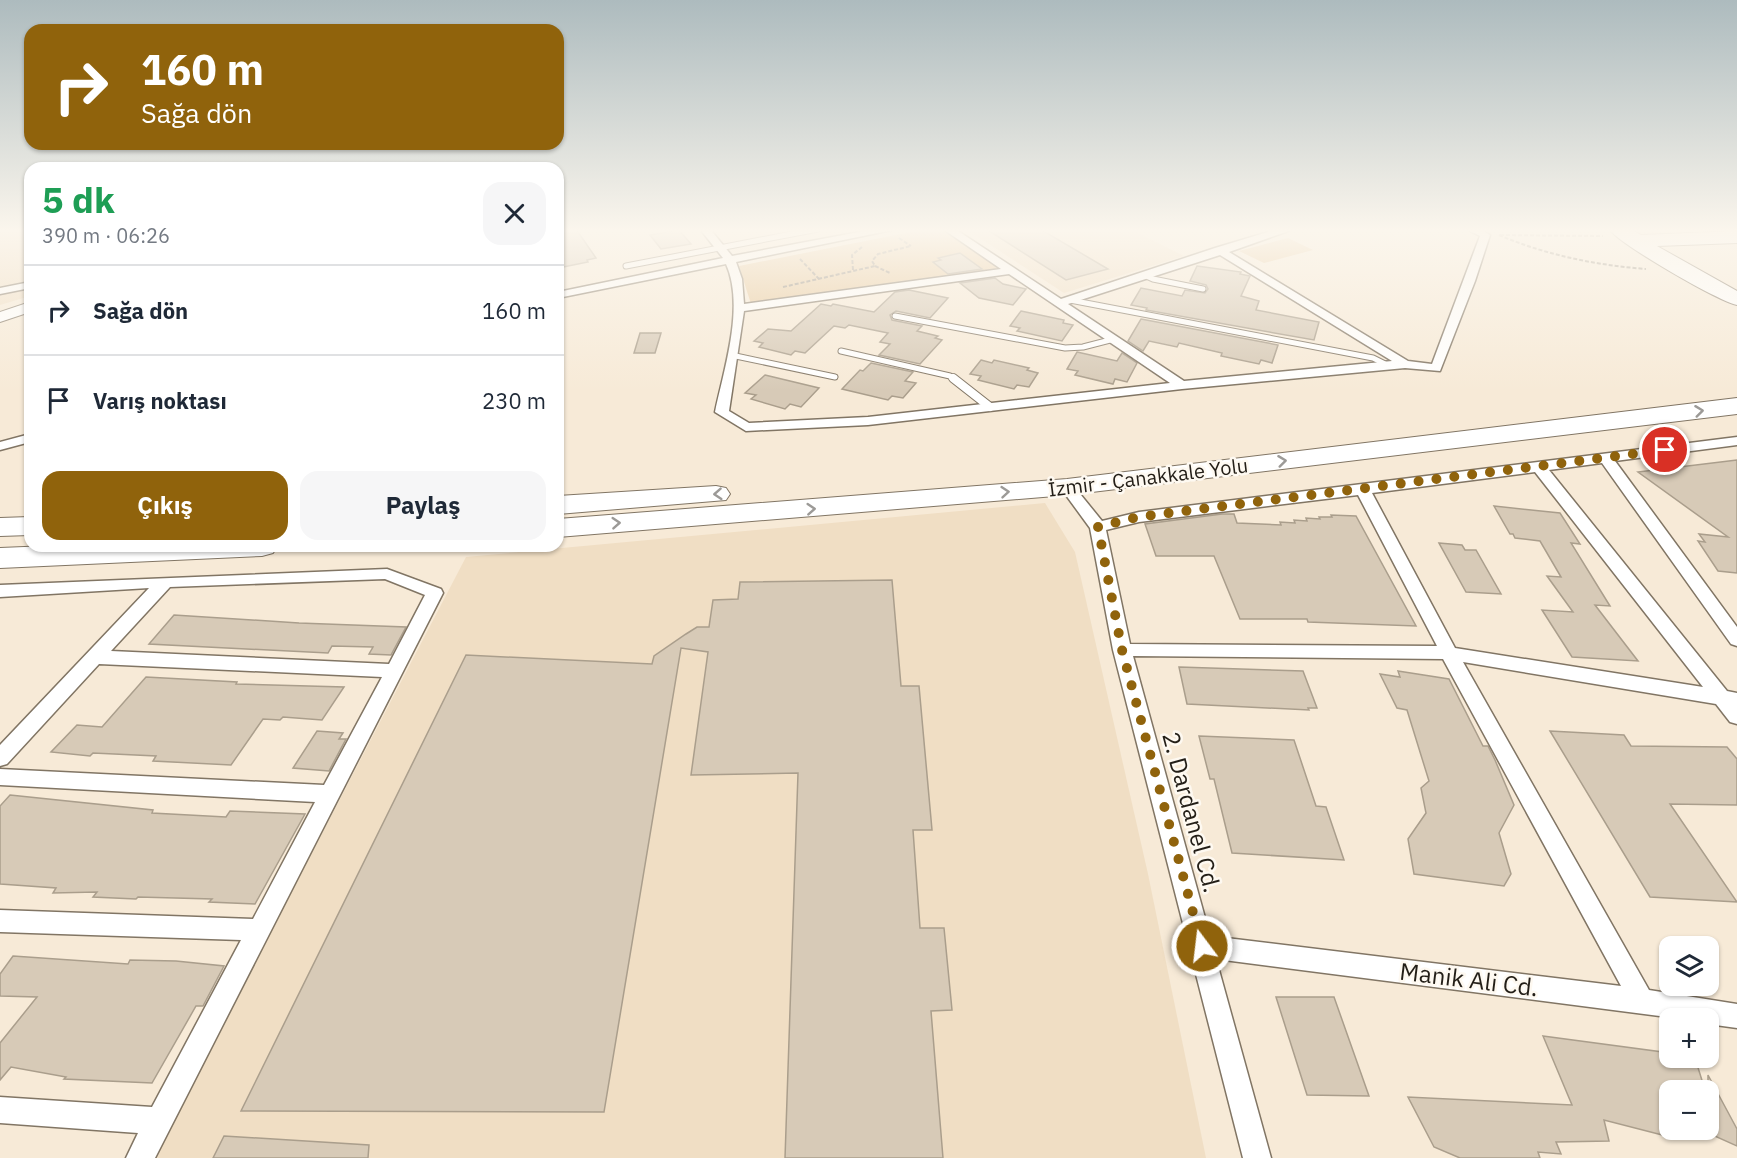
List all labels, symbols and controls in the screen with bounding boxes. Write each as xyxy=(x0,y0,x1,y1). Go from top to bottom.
text: 160 m xyxy=(141,42,264,97)
icon: right xyxy=(42,48,120,126)
text: Sağa dön xyxy=(141,95,252,130)
text: 5 dk xyxy=(42,176,115,223)
button: close xyxy=(483,182,546,245)
text: 390 m · 06:26 xyxy=(42,222,170,249)
icon: right xyxy=(42,294,75,327)
text: Sağa dön xyxy=(93,296,188,325)
text: 160 m xyxy=(482,296,546,325)
icon: arrive xyxy=(42,384,75,417)
text: Varış noktası xyxy=(93,386,227,415)
text: 230 m xyxy=(482,386,546,415)
one-way arrow xyxy=(1694,405,1703,418)
pin xyxy=(1639,424,1690,475)
icon: arrive xyxy=(1648,433,1681,466)
street label: İzmir - Çanakkale Yolu xyxy=(1046,451,1250,503)
one-way arrow xyxy=(1278,456,1287,468)
button: Çıkış xyxy=(42,471,288,540)
button: Paylaş xyxy=(300,471,546,540)
one-way arrow xyxy=(1001,486,1010,499)
one-way arrow xyxy=(714,487,723,500)
one-way arrow xyxy=(806,503,815,516)
one-way arrow xyxy=(612,517,621,530)
street label: 2. Dardanel Cd. xyxy=(1155,728,1229,896)
position arrow xyxy=(1170,914,1234,978)
map controls xyxy=(1659,936,1719,1140)
button: layers xyxy=(1659,936,1719,996)
street label: Manik Ali Cd. xyxy=(1398,955,1540,1003)
button: + xyxy=(1659,1008,1719,1068)
button: − xyxy=(1659,1080,1719,1140)

